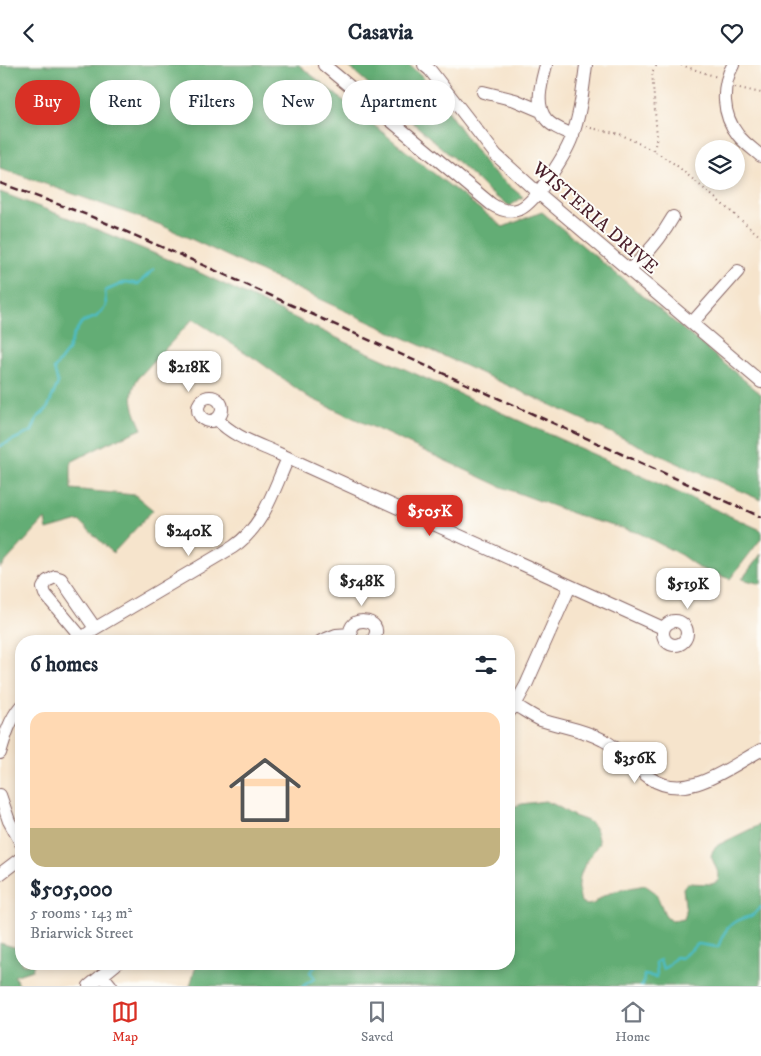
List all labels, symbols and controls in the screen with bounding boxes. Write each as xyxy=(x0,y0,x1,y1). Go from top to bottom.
icon: back xyxy=(15,19,43,47)
text: Casavia xyxy=(348,19,413,46)
icon: heart xyxy=(718,19,746,47)
chip: Buy xyxy=(15,80,80,125)
chip: Rent xyxy=(90,80,160,125)
chip: Filters xyxy=(170,80,253,125)
chip: New xyxy=(263,80,332,125)
chip: Apartment xyxy=(342,80,455,125)
map controls xyxy=(695,140,745,190)
button: layers xyxy=(695,140,745,190)
street label: WISTERIA DRIVE xyxy=(526,156,663,279)
pin: $218K xyxy=(154,351,224,393)
text: $218K xyxy=(168,357,210,377)
pin: $505K xyxy=(395,495,465,537)
text: $505K xyxy=(408,501,452,521)
pin: $240K xyxy=(154,515,224,557)
text: $240K xyxy=(166,521,212,541)
pin: $548K xyxy=(327,565,397,607)
pin: $519K xyxy=(653,567,723,610)
text: $548K xyxy=(340,571,384,591)
text: $519K xyxy=(667,574,709,594)
icon: filters xyxy=(472,651,500,679)
text: 6 homes xyxy=(30,652,98,678)
pin: $356K xyxy=(600,741,670,784)
icon: home xyxy=(220,745,310,835)
text: $356K xyxy=(614,748,656,768)
text: $505,000 xyxy=(30,877,113,903)
text: 5 rooms · 143 m² xyxy=(30,903,132,923)
text: Briarwick Street xyxy=(30,923,133,943)
tab: Map xyxy=(111,998,139,1046)
tab: Saved xyxy=(361,998,393,1046)
tab: Home xyxy=(615,998,650,1046)

